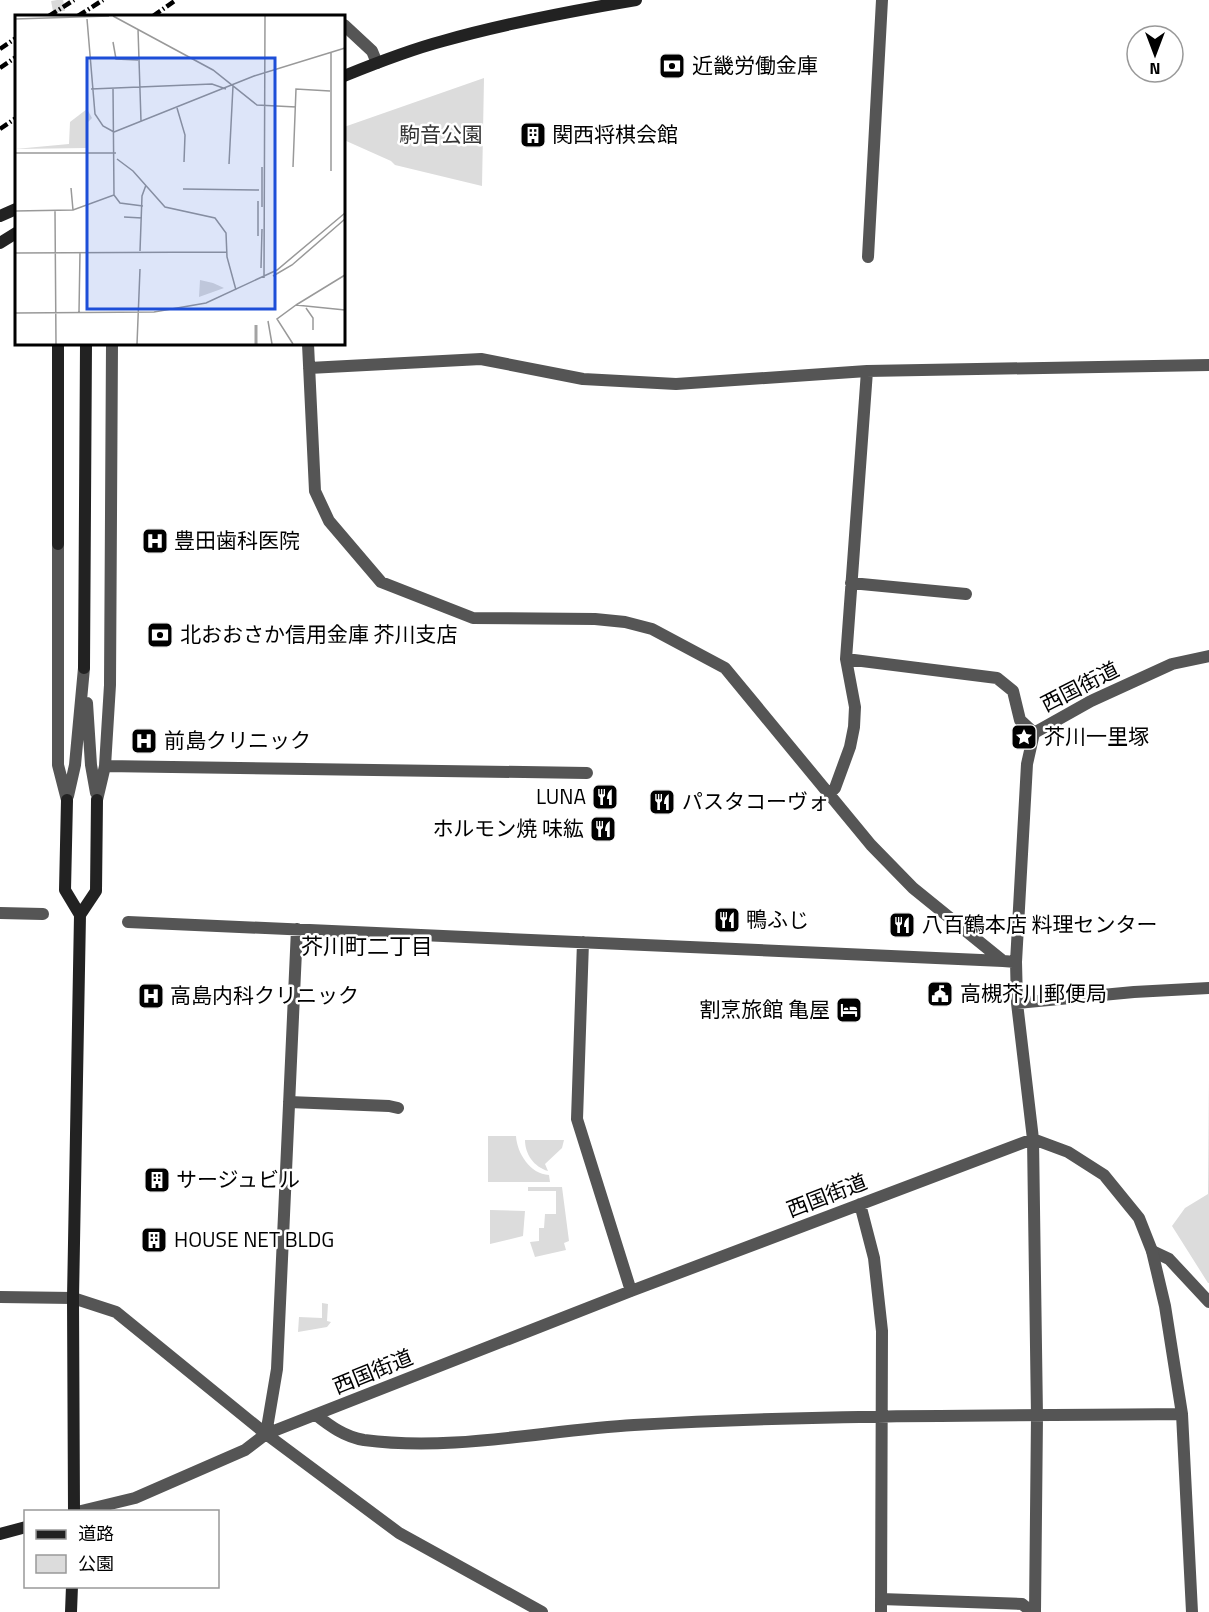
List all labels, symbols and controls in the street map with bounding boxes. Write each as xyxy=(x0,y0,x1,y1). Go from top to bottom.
inset map xyxy=(15,15,345,345)
north arrow xyxy=(1125,24,1185,84)
place label: 近畿労働金庫 xyxy=(692,49,818,81)
bank icon: 近畿労働金庫 xyxy=(657,51,687,81)
text: N xyxy=(1149,57,1161,81)
park label: 駒音公園 xyxy=(399,118,483,150)
place label: 関西将棋会館 xyxy=(552,118,678,150)
building icon: 関西将棋会館 xyxy=(518,120,548,150)
place label: 豊田歯科医院 xyxy=(174,524,300,556)
hospital icon: 豊田歯科医院 xyxy=(140,526,170,556)
place label: 北おおさか信用金庫 芥川支店 xyxy=(180,618,458,650)
bank icon: 北おおさか信用金庫 芥川支店 xyxy=(145,620,175,650)
street label: 西国街道 xyxy=(1035,653,1124,719)
place label: 芥川一里塚 xyxy=(1044,720,1149,752)
place icon: 芥川一里塚 xyxy=(1009,722,1039,752)
place label: 前島クリニック xyxy=(164,724,311,756)
hospital icon: 前島クリニック xyxy=(129,726,159,756)
place label: LUNA xyxy=(536,780,586,812)
restaurant icon: LUNA xyxy=(590,782,620,812)
place label: パスタコーヴォ xyxy=(682,785,829,817)
restaurant icon: パスタコーヴォ xyxy=(647,787,677,817)
place label: ホルモン焼 味紘 xyxy=(432,812,584,844)
restaurant icon: ホルモン焼 味紘 xyxy=(588,814,618,844)
place label: 鴨ふじ xyxy=(746,903,809,935)
restaurant icon: 鴨ふじ xyxy=(712,905,742,935)
place label: 八百鶴本店 料理センター xyxy=(922,908,1158,940)
restaurant icon: 八百鶴本店 料理センター xyxy=(887,910,917,940)
district label: 芥川町二丁目 xyxy=(301,929,433,963)
place label: 高槻芥川郵便局 xyxy=(960,977,1107,1009)
place label: 高島内科クリニック xyxy=(170,979,359,1011)
public building icon: 高槻芥川郵便局 xyxy=(925,979,955,1009)
hospital icon: 高島内科クリニック xyxy=(136,981,166,1011)
place label: 割烹旅館 亀屋 xyxy=(699,993,830,1025)
hotel icon: 割烹旅館 亀屋 xyxy=(834,995,864,1025)
place label: サージュビル xyxy=(176,1163,300,1195)
building icon: サージュビル xyxy=(142,1165,172,1195)
street label: 西国街道 xyxy=(782,1165,872,1225)
place label: HOUSE NET BLDG xyxy=(174,1223,334,1255)
building icon: HOUSE NET BLDG xyxy=(139,1225,169,1255)
street label: 西国街道 xyxy=(328,1341,418,1402)
legend xyxy=(24,1510,219,1588)
text: 道路 xyxy=(78,1520,114,1547)
text: 公園 xyxy=(78,1550,114,1577)

